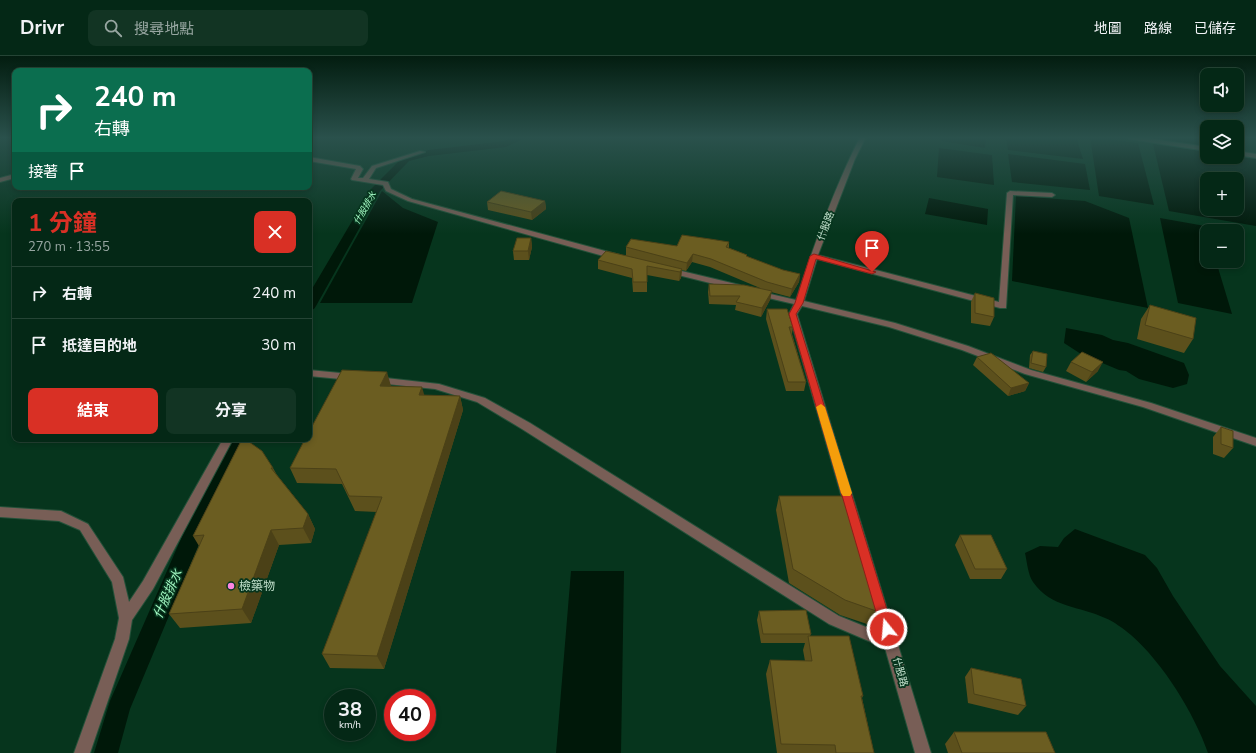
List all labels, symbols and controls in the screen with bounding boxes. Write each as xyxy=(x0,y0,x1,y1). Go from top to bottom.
search box xyxy=(88,10,368,46)
text: Drivr xyxy=(20,15,64,41)
icon: search xyxy=(102,17,124,39)
text: 搜尋地點 xyxy=(134,19,194,39)
text: 地圖 xyxy=(1094,19,1122,38)
text: 路線 xyxy=(1144,19,1172,38)
text: 已儲存 xyxy=(1194,19,1236,38)
map controls xyxy=(1200,68,1244,268)
button: sound xyxy=(1200,68,1244,112)
text: 240 m xyxy=(94,78,177,116)
icon: right xyxy=(28,84,80,136)
text: 右轉 xyxy=(94,117,130,141)
button: layers xyxy=(1200,120,1244,164)
icon: arrive xyxy=(66,160,88,182)
text: 接著 xyxy=(28,162,58,182)
button: + xyxy=(1200,172,1244,216)
water label: 什股排水 xyxy=(351,189,380,227)
text: 1 分鐘 xyxy=(28,207,97,239)
street label: 什股路 xyxy=(814,209,838,243)
button: close xyxy=(254,211,296,253)
button: − xyxy=(1200,224,1244,268)
pin xyxy=(855,231,889,272)
icon: arrive xyxy=(861,237,883,259)
text: 270 m · 13:55 xyxy=(28,238,110,256)
icon: right xyxy=(28,282,50,304)
text: 240 m xyxy=(252,283,296,303)
text: 右轉 xyxy=(62,284,92,304)
icon: arrive xyxy=(28,334,50,356)
text: 30 m xyxy=(261,335,296,355)
text: 抵達目的地 xyxy=(62,336,137,356)
button: 結束 xyxy=(28,388,158,434)
button: 分享 xyxy=(166,388,296,434)
water label: 什股排水 xyxy=(149,566,187,621)
place label: 檢築物 xyxy=(239,578,275,594)
marker: 檢築物 xyxy=(226,581,236,591)
position arrow xyxy=(866,608,908,650)
street label: 什股路 xyxy=(889,656,911,688)
speed limit sign: 40 xyxy=(384,689,436,741)
text: 38 xyxy=(338,696,362,723)
text: km/h xyxy=(339,718,361,732)

